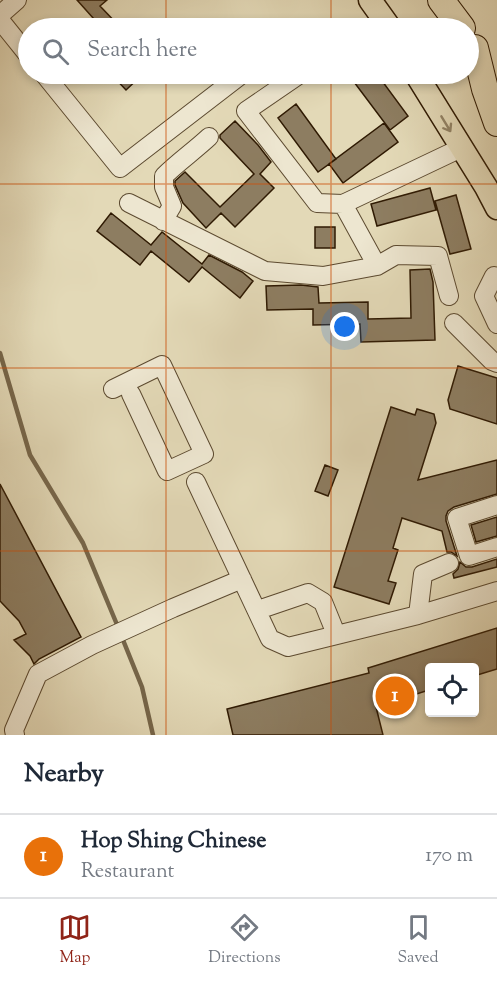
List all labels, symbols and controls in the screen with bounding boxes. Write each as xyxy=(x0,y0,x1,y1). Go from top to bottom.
search box xyxy=(18,18,479,84)
icon: search xyxy=(39,35,72,68)
text: Search here xyxy=(87,35,197,67)
one-way arrow xyxy=(441,115,453,132)
your location xyxy=(330,312,359,341)
map controls xyxy=(425,663,479,717)
button: locate xyxy=(425,663,479,717)
pin: 1 xyxy=(376,674,414,718)
text: Nearby xyxy=(24,756,104,793)
text: Hop Shing Chinese xyxy=(81,826,266,858)
text: 1 xyxy=(40,842,47,871)
text: 170 m xyxy=(425,842,473,871)
text: Restaurant xyxy=(81,858,174,887)
tab: Map xyxy=(58,911,91,970)
tab: Directions xyxy=(208,911,281,970)
tab: Saved xyxy=(397,911,439,970)

